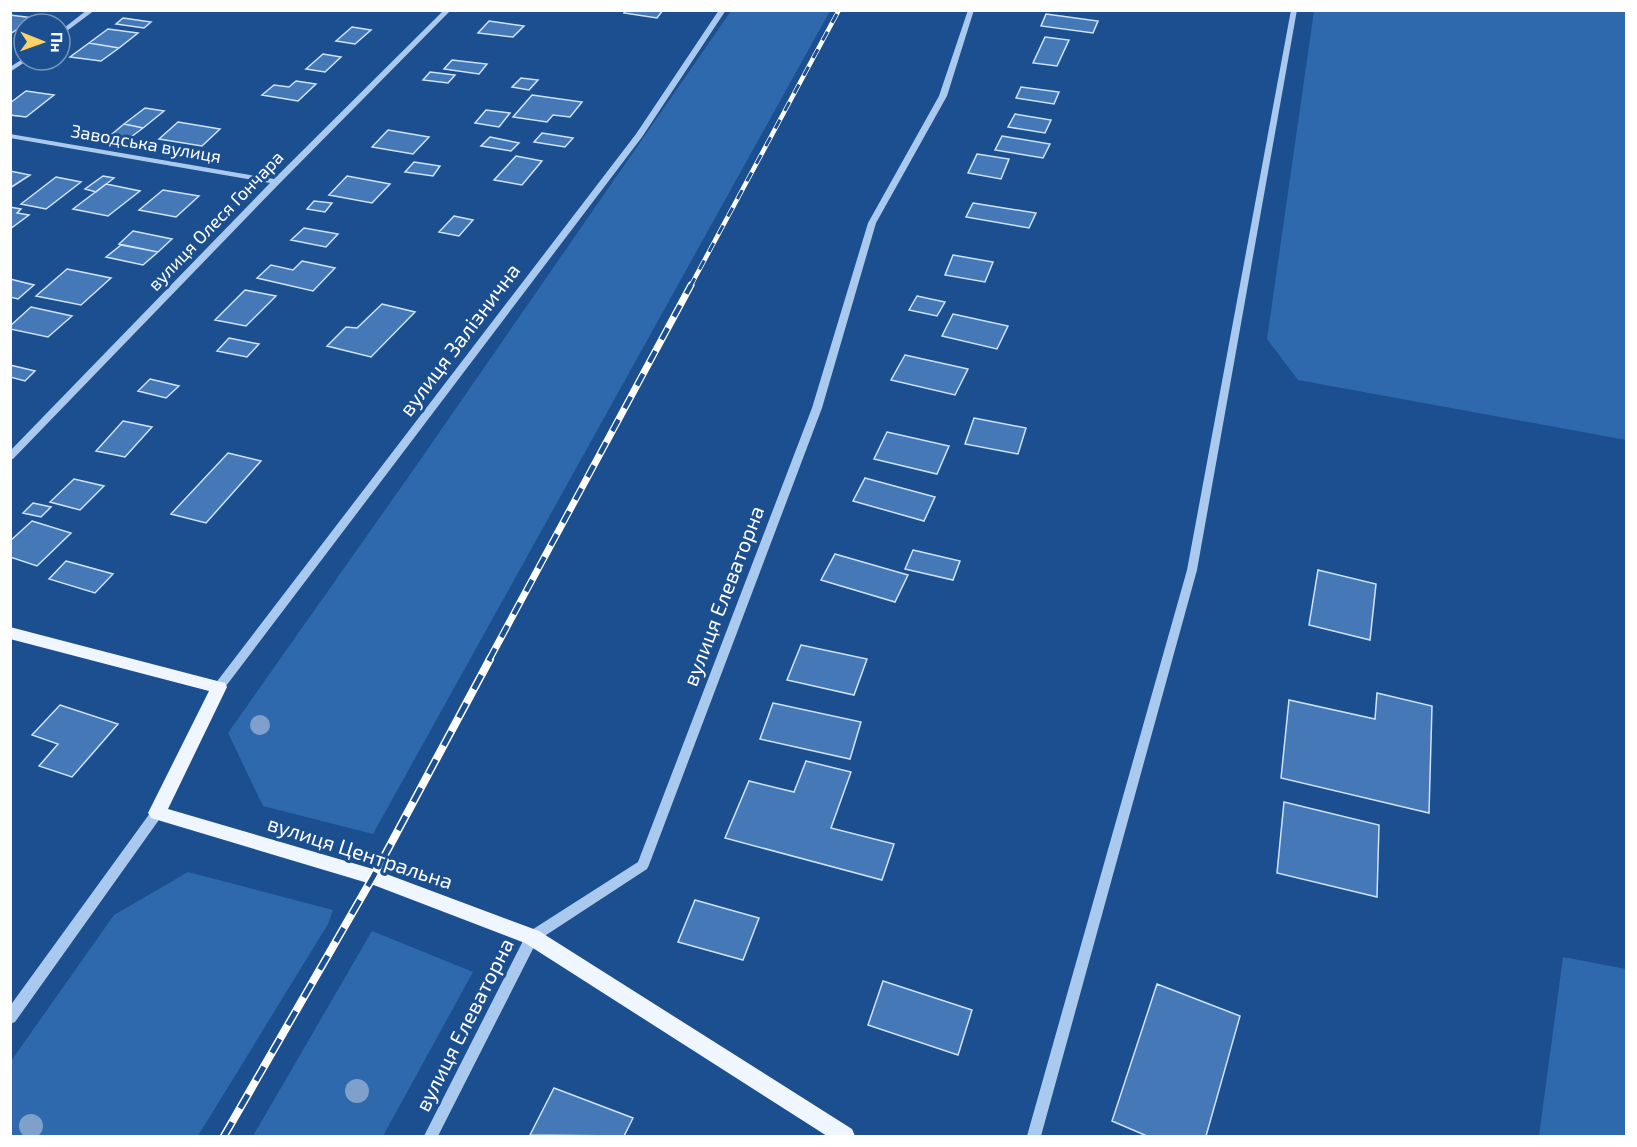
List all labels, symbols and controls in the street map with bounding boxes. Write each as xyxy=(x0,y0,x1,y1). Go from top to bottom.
north arrow xyxy=(12,12,72,72)
text: Пн xyxy=(48,32,67,53)
street label: Заводська вулиця xyxy=(69,119,223,167)
street label: вулиця Олеся Гончара xyxy=(143,146,288,295)
street label: вулиця Залізнична xyxy=(393,258,525,421)
street label: вулиця Елеваторна xyxy=(677,502,769,689)
street label: вулиця Центральна xyxy=(264,810,456,894)
street label: вулиця Елеваторна xyxy=(409,934,519,1116)

